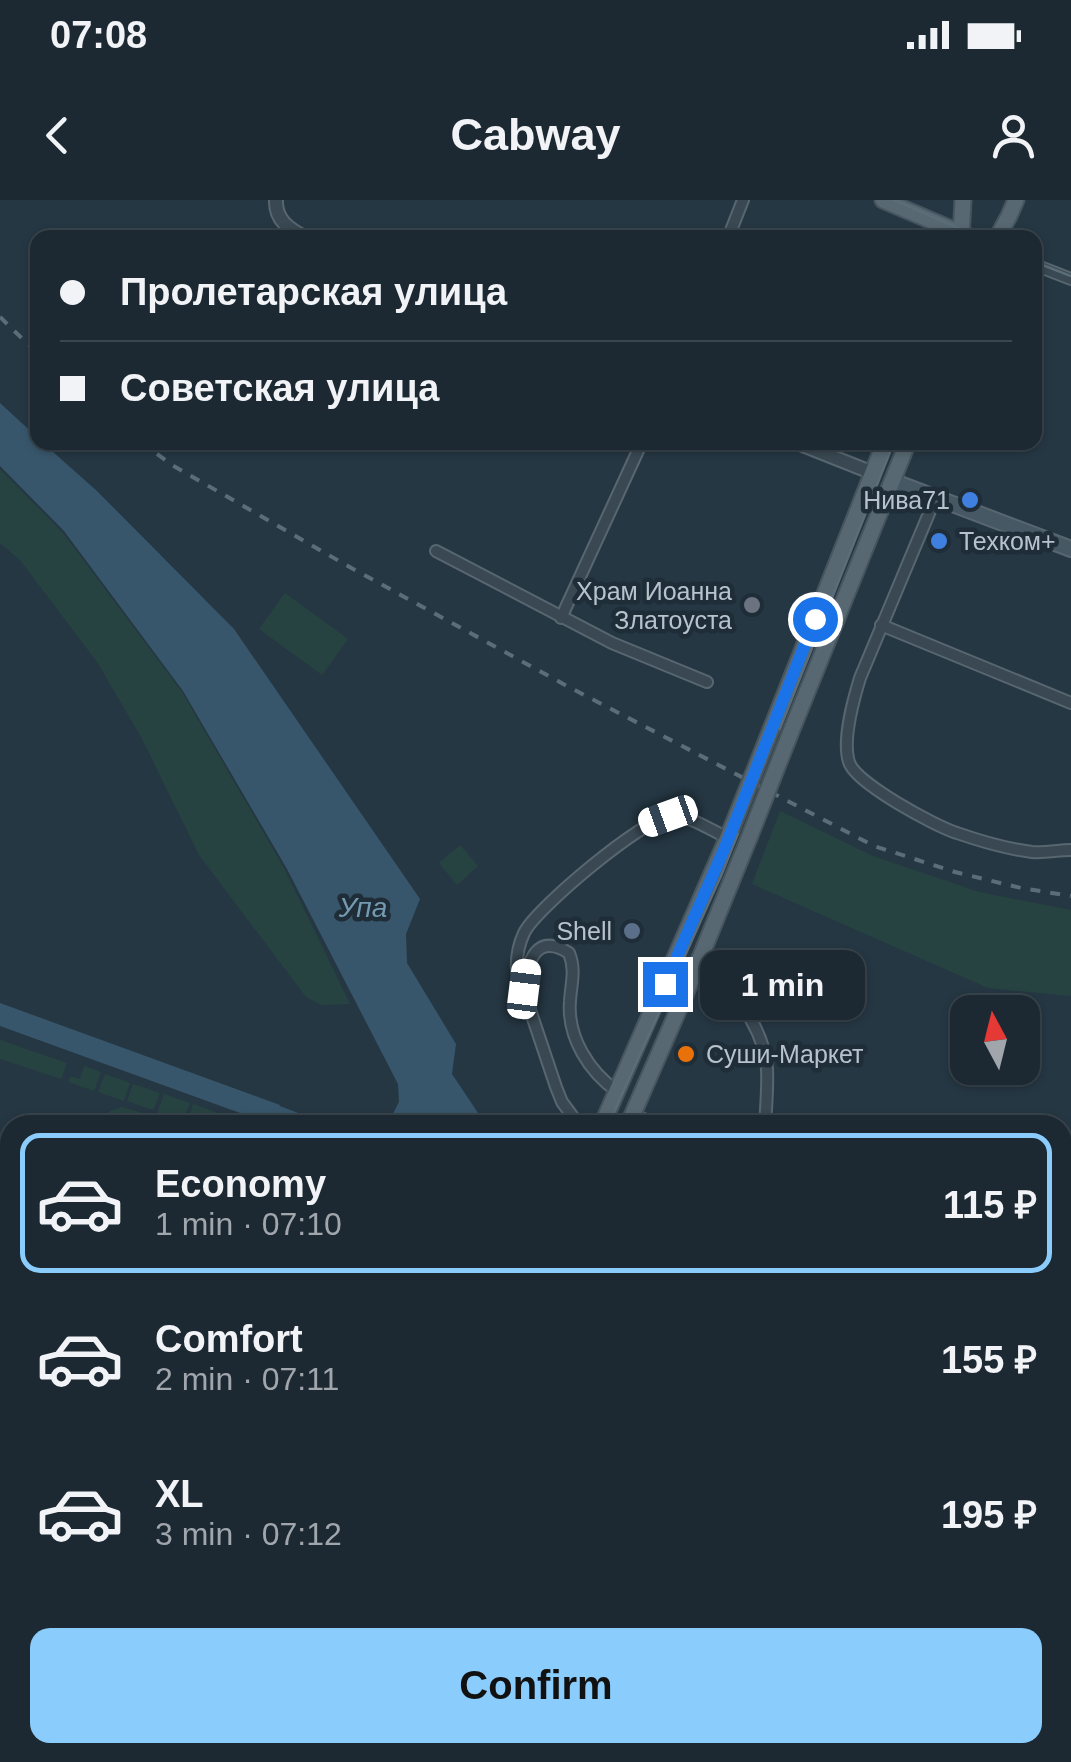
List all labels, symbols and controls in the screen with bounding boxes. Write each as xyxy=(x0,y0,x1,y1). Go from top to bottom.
text: 07:08 xyxy=(50,14,147,56)
icon: back xyxy=(30,108,85,163)
icon: person xyxy=(986,108,1041,163)
text: Cabway xyxy=(450,109,621,160)
text: Пролетарская улица xyxy=(120,271,507,313)
text: Советская улица xyxy=(120,367,439,409)
place label: Нива71 xyxy=(863,486,950,514)
marker: Нива71 xyxy=(959,489,981,511)
place label: Техком+ xyxy=(959,527,1056,555)
marker: Техком+ xyxy=(928,530,950,552)
place label: Храм Иоанна Златоуста xyxy=(576,577,732,634)
marker: Храм Иоанна Златоуста xyxy=(741,594,763,616)
route start xyxy=(793,597,838,642)
car xyxy=(635,792,701,840)
water label: Упа xyxy=(338,892,387,923)
place label: Shell xyxy=(556,917,612,945)
marker: Shell xyxy=(621,920,643,942)
callout: 1 min xyxy=(700,949,865,1019)
car xyxy=(505,957,543,1021)
route end xyxy=(643,962,688,1007)
text: 1 min xyxy=(741,967,824,1003)
north arrow xyxy=(950,995,1040,1085)
map controls xyxy=(950,995,1040,1085)
place label: Суши-Маркет xyxy=(706,1040,864,1068)
marker: Суши-Маркет xyxy=(675,1043,697,1065)
icon: car xyxy=(35,1158,125,1248)
text: Economy xyxy=(155,1163,326,1205)
text: 115 ₽ xyxy=(943,1184,1037,1226)
text: 1 min · 07:10 xyxy=(155,1206,342,1242)
icon: car xyxy=(35,1313,125,1403)
text: Comfort xyxy=(155,1318,303,1360)
text: 155 ₽ xyxy=(941,1339,1037,1381)
text: 2 min · 07:11 xyxy=(155,1361,339,1397)
icon: car xyxy=(35,1468,125,1558)
text: XL xyxy=(155,1473,204,1515)
text: 195 ₽ xyxy=(941,1494,1037,1536)
text: 3 min · 07:12 xyxy=(155,1516,342,1552)
button: Confirm xyxy=(30,1628,1042,1743)

